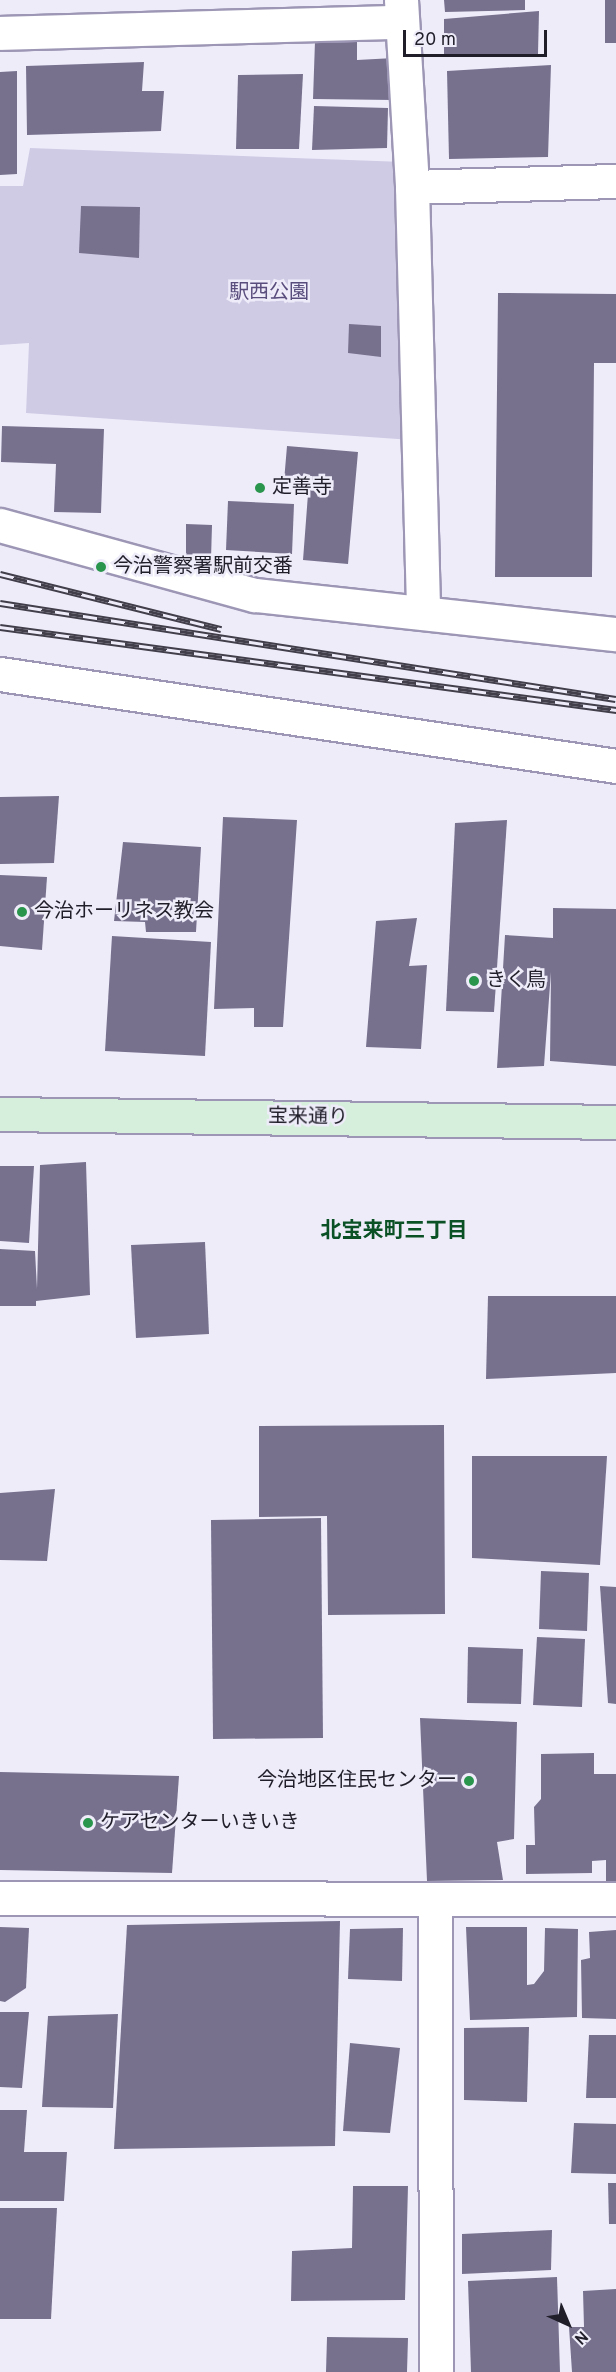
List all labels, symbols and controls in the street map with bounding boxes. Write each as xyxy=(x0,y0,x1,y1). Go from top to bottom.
scale bar xyxy=(406,18,550,56)
text: 20 m xyxy=(414,29,456,52)
park label: 駅西公園 xyxy=(229,281,309,305)
place label: 定善寺 xyxy=(272,476,332,500)
marker: 定善寺 xyxy=(253,481,267,495)
place label: 今治警察署駅前交番 xyxy=(113,555,293,579)
marker: 今治警察署駅前交番 xyxy=(94,560,108,574)
place label: 今治ホーリネス教会 xyxy=(34,900,214,924)
marker: 今治ホーリネス教会 xyxy=(15,905,29,919)
place label: きく鳥 xyxy=(486,969,546,993)
marker: きく鳥 xyxy=(467,974,481,988)
street label: 宝来通り xyxy=(268,1105,348,1131)
district label: 北宝来町三丁目 xyxy=(321,1219,467,1245)
place label: 今治地区住民センター xyxy=(257,1769,457,1793)
marker: 今治地区住民センター xyxy=(462,1774,476,1788)
place label: ケアセンターいきいき xyxy=(100,1811,300,1835)
marker: ケアセンターいきいき xyxy=(81,1816,95,1830)
north arrow xyxy=(538,2294,598,2354)
text: N xyxy=(569,2326,592,2348)

